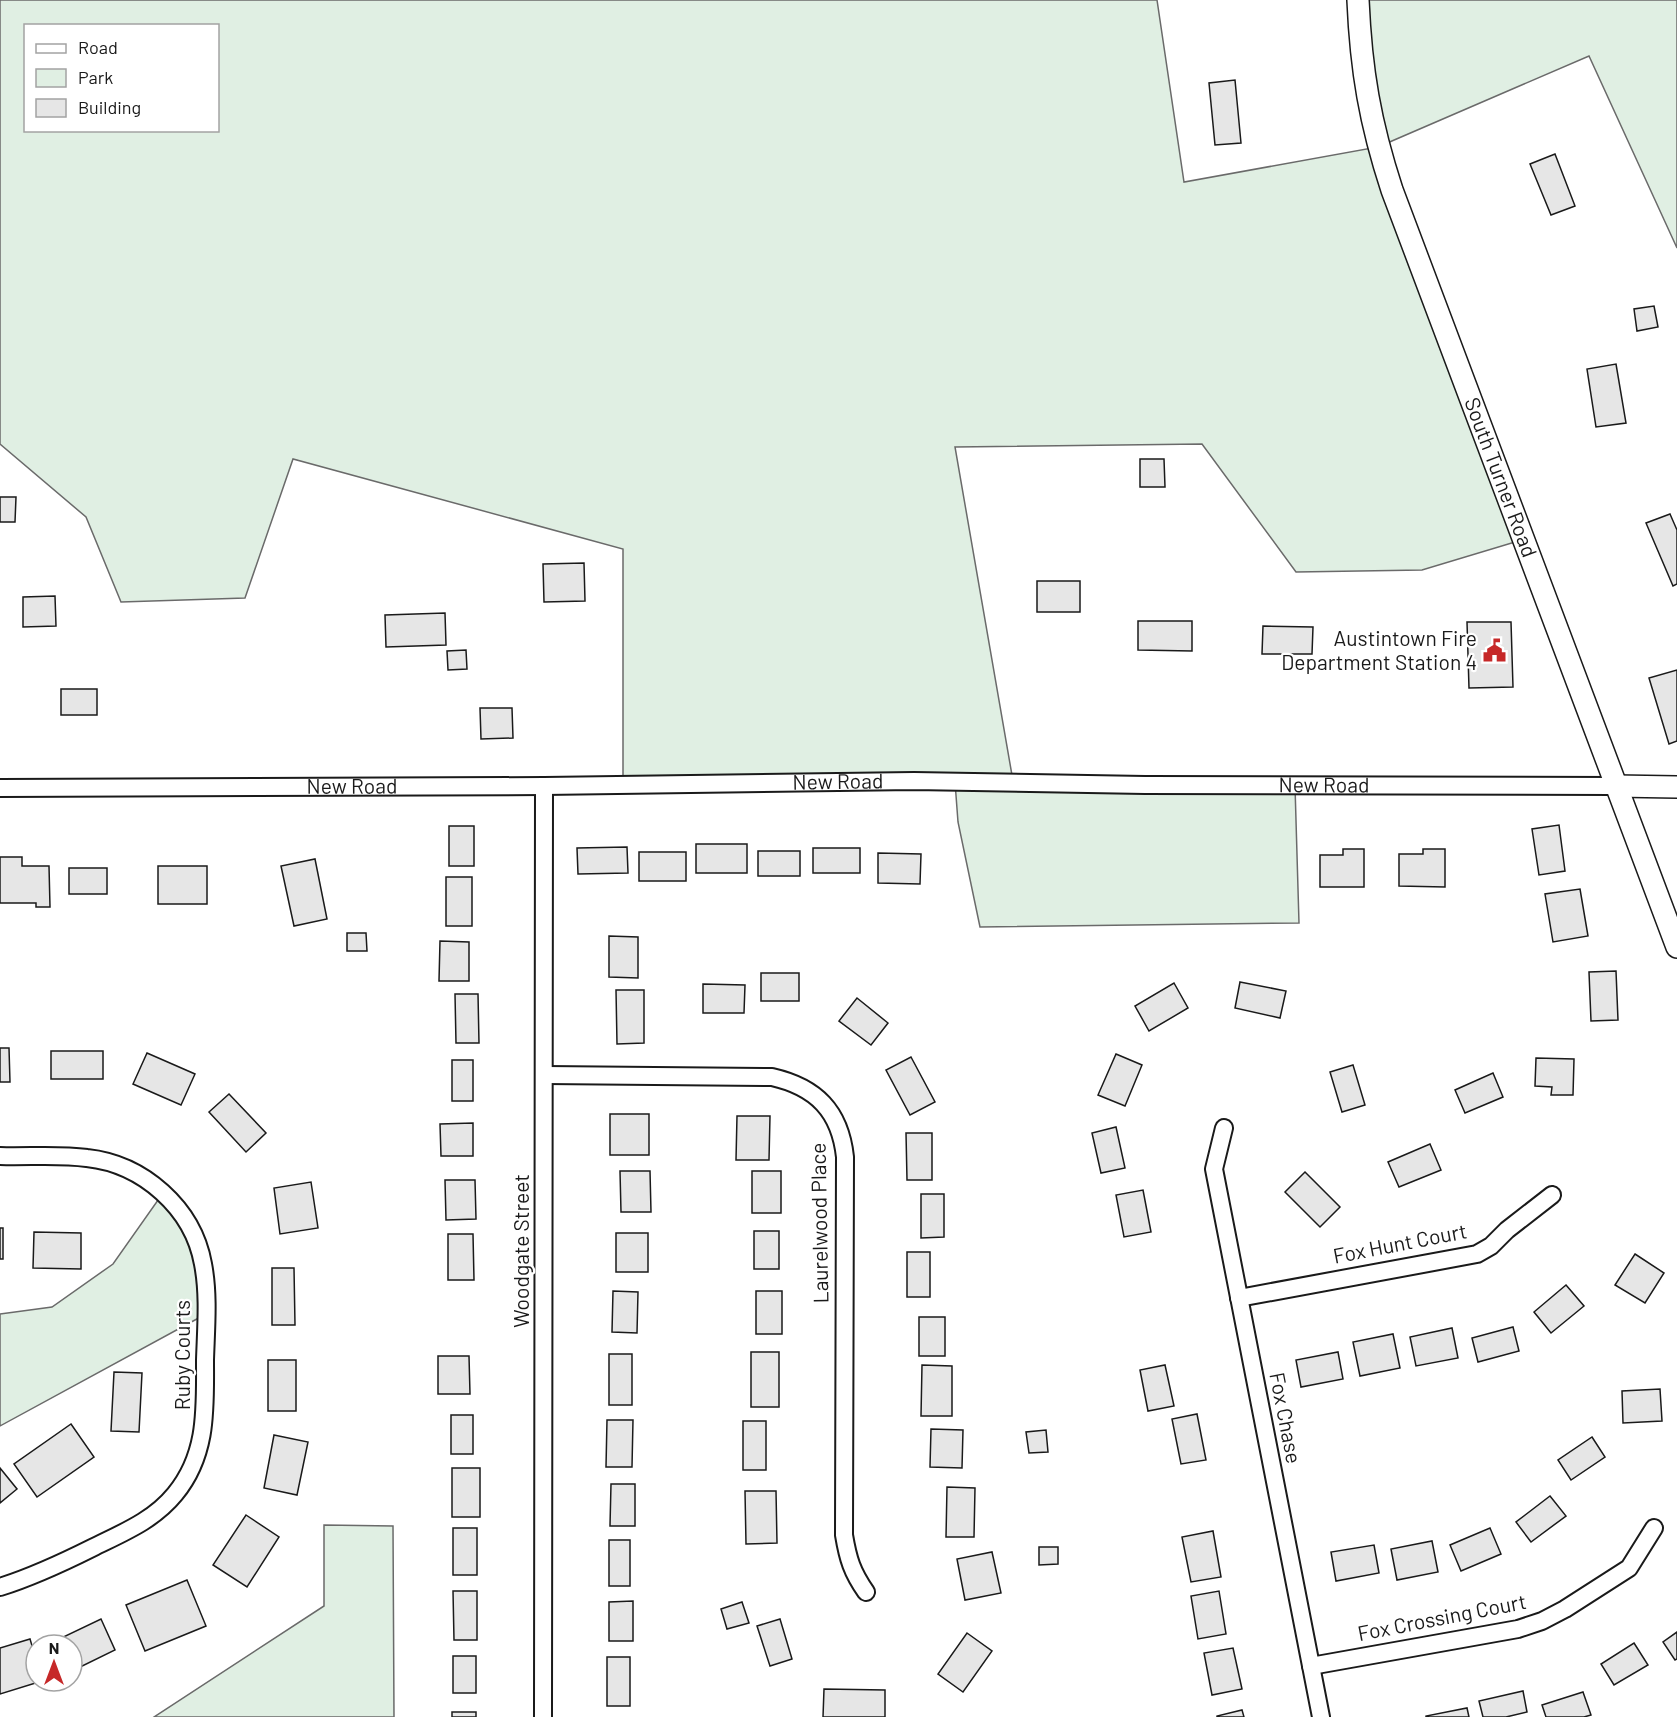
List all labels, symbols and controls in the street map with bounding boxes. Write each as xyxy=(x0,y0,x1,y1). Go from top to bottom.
legend xyxy=(24,24,219,132)
text: Road xyxy=(78,36,118,58)
text: Park xyxy=(78,66,113,88)
text: Building xyxy=(78,96,141,118)
street label: South Turner Road xyxy=(1460,394,1543,560)
place label: Austintown Fire Department Station 4 xyxy=(1281,625,1477,674)
public building icon: Austintown Fire Department Station 4 xyxy=(1482,638,1508,664)
street label: New Road xyxy=(792,767,884,794)
street label: New Road xyxy=(1278,771,1369,796)
street label: New Road xyxy=(306,773,398,798)
street label: Laurelwood Place xyxy=(805,1142,832,1304)
street label: Woodgate Street xyxy=(508,1174,533,1328)
street label: Fox Hunt Court xyxy=(1331,1217,1469,1268)
street label: Ruby Courts xyxy=(169,1300,194,1410)
street label: Fox Chase xyxy=(1265,1370,1308,1466)
street label: Fox Crossing Court xyxy=(1355,1588,1528,1645)
north arrow xyxy=(24,1633,84,1693)
text: N xyxy=(49,1638,59,1657)

